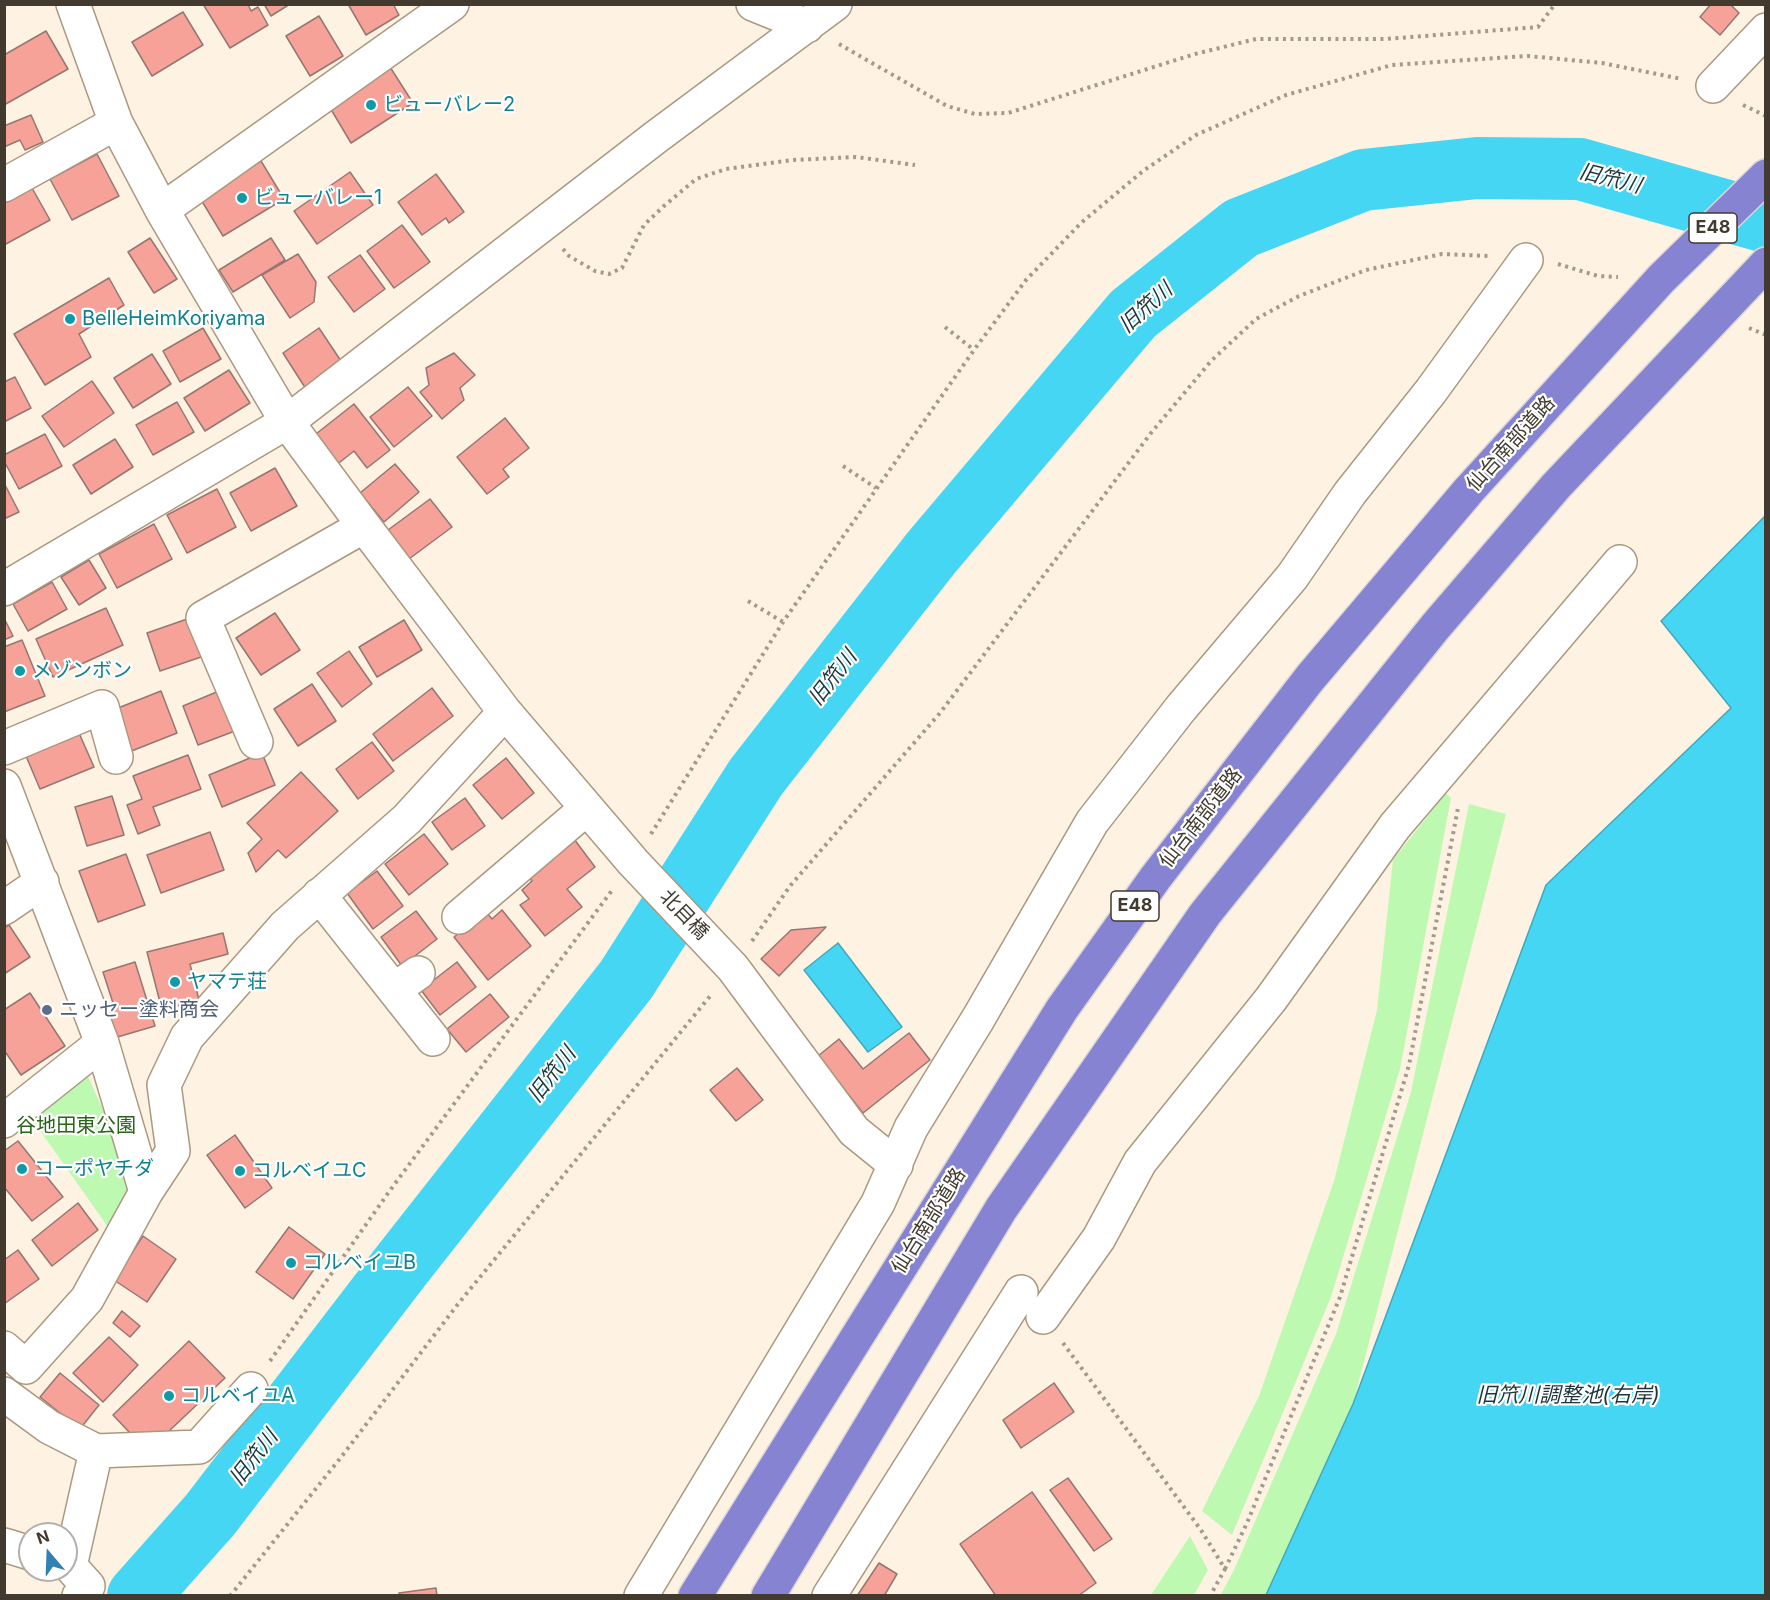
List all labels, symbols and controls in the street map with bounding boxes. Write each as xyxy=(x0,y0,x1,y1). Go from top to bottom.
place label: ビューバレー2 xyxy=(383,93,515,117)
marker: ビューバレー2 xyxy=(364,98,378,112)
water label: 旧笊川 xyxy=(1576,159,1644,199)
place label: ビューバレー1 xyxy=(254,186,382,210)
marker: ビューバレー1 xyxy=(235,191,249,205)
road number: E48 xyxy=(1689,213,1737,243)
water label: 旧笊川 xyxy=(1114,278,1178,338)
place label: BelleHeimKoriyama xyxy=(82,307,265,331)
marker: BelleHeimKoriyama xyxy=(63,312,77,326)
street label: 仙台南部道路 xyxy=(1462,391,1560,497)
water label: 旧笊川 xyxy=(804,645,862,711)
place label: メゾンボン xyxy=(32,659,132,683)
marker: メゾンボン xyxy=(13,664,27,678)
street label: 仙台南部道路 xyxy=(1155,763,1247,873)
street label: 北目橋 xyxy=(655,885,713,945)
road number: E48 xyxy=(1111,891,1159,921)
place label: ヤマテ荘 xyxy=(187,970,267,994)
marker: ヤマテ荘 xyxy=(168,975,182,989)
place label: ニッセー塗料商会 xyxy=(59,998,219,1022)
marker: ニッセー塗料商会 xyxy=(40,1003,54,1017)
water label: 旧笊川 xyxy=(523,1042,581,1108)
park label: 谷地田東公園 xyxy=(16,1114,136,1138)
place label: コーポヤチダ xyxy=(34,1157,154,1181)
place label: コルベイユC xyxy=(252,1159,367,1183)
marker: コーポヤチダ xyxy=(15,1162,29,1176)
marker: コルベイユC xyxy=(233,1164,247,1178)
street label: 仙台南部道路 xyxy=(887,1164,971,1278)
place label: コルベイユB xyxy=(303,1251,416,1275)
marker: コルベイユB xyxy=(284,1256,298,1270)
water label: 旧笊川調整池(右岸) xyxy=(1476,1383,1660,1409)
place label: コルベイユA xyxy=(181,1384,295,1408)
marker: コルベイユA xyxy=(162,1389,176,1403)
water label: 旧笊川 xyxy=(225,1425,283,1491)
north arrow xyxy=(18,1522,78,1582)
text: N xyxy=(34,1525,52,1548)

